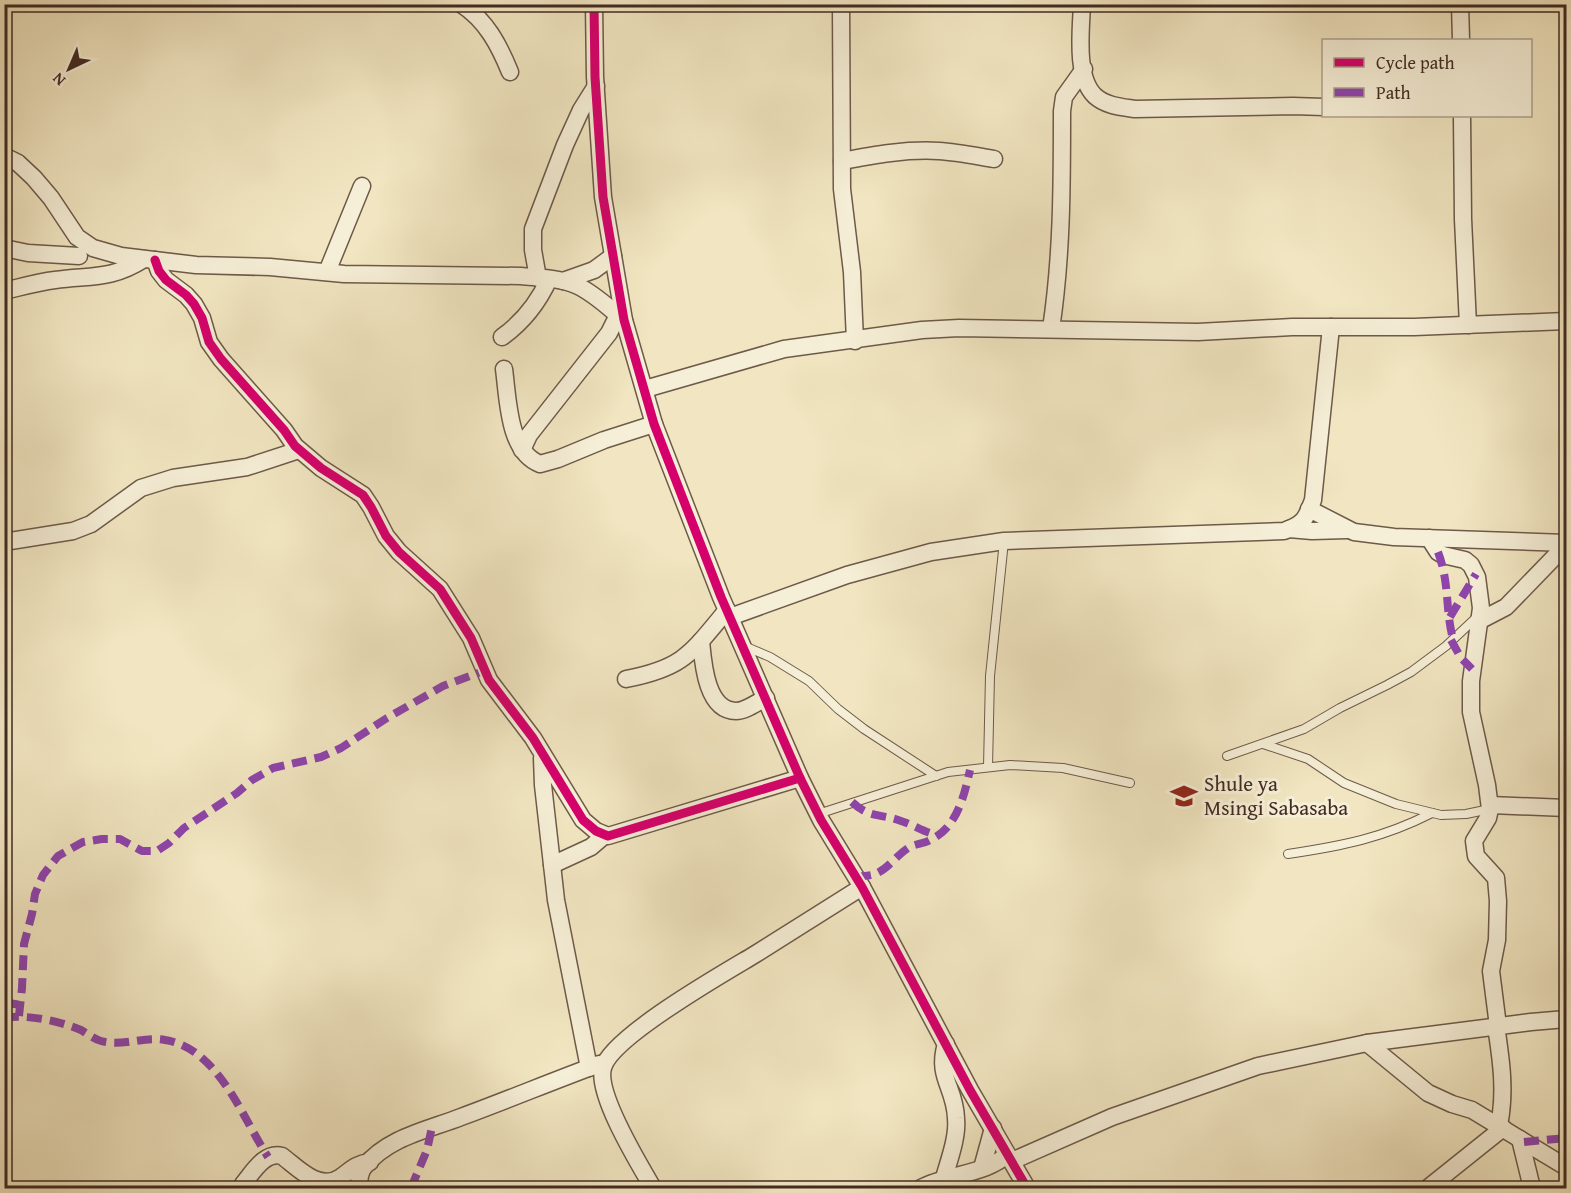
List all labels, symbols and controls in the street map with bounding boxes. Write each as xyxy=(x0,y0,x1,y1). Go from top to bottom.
north arrow xyxy=(39,39,99,99)
legend xyxy=(1322,39,1532,117)
text: Cycle path xyxy=(1376,49,1455,76)
text: N xyxy=(46,67,71,92)
text: Path xyxy=(1376,79,1411,106)
place label: Shule ya Msingi Sabasaba xyxy=(1204,768,1348,823)
school or university icon: Shule ya Msingi Sabasaba xyxy=(1169,781,1199,811)

